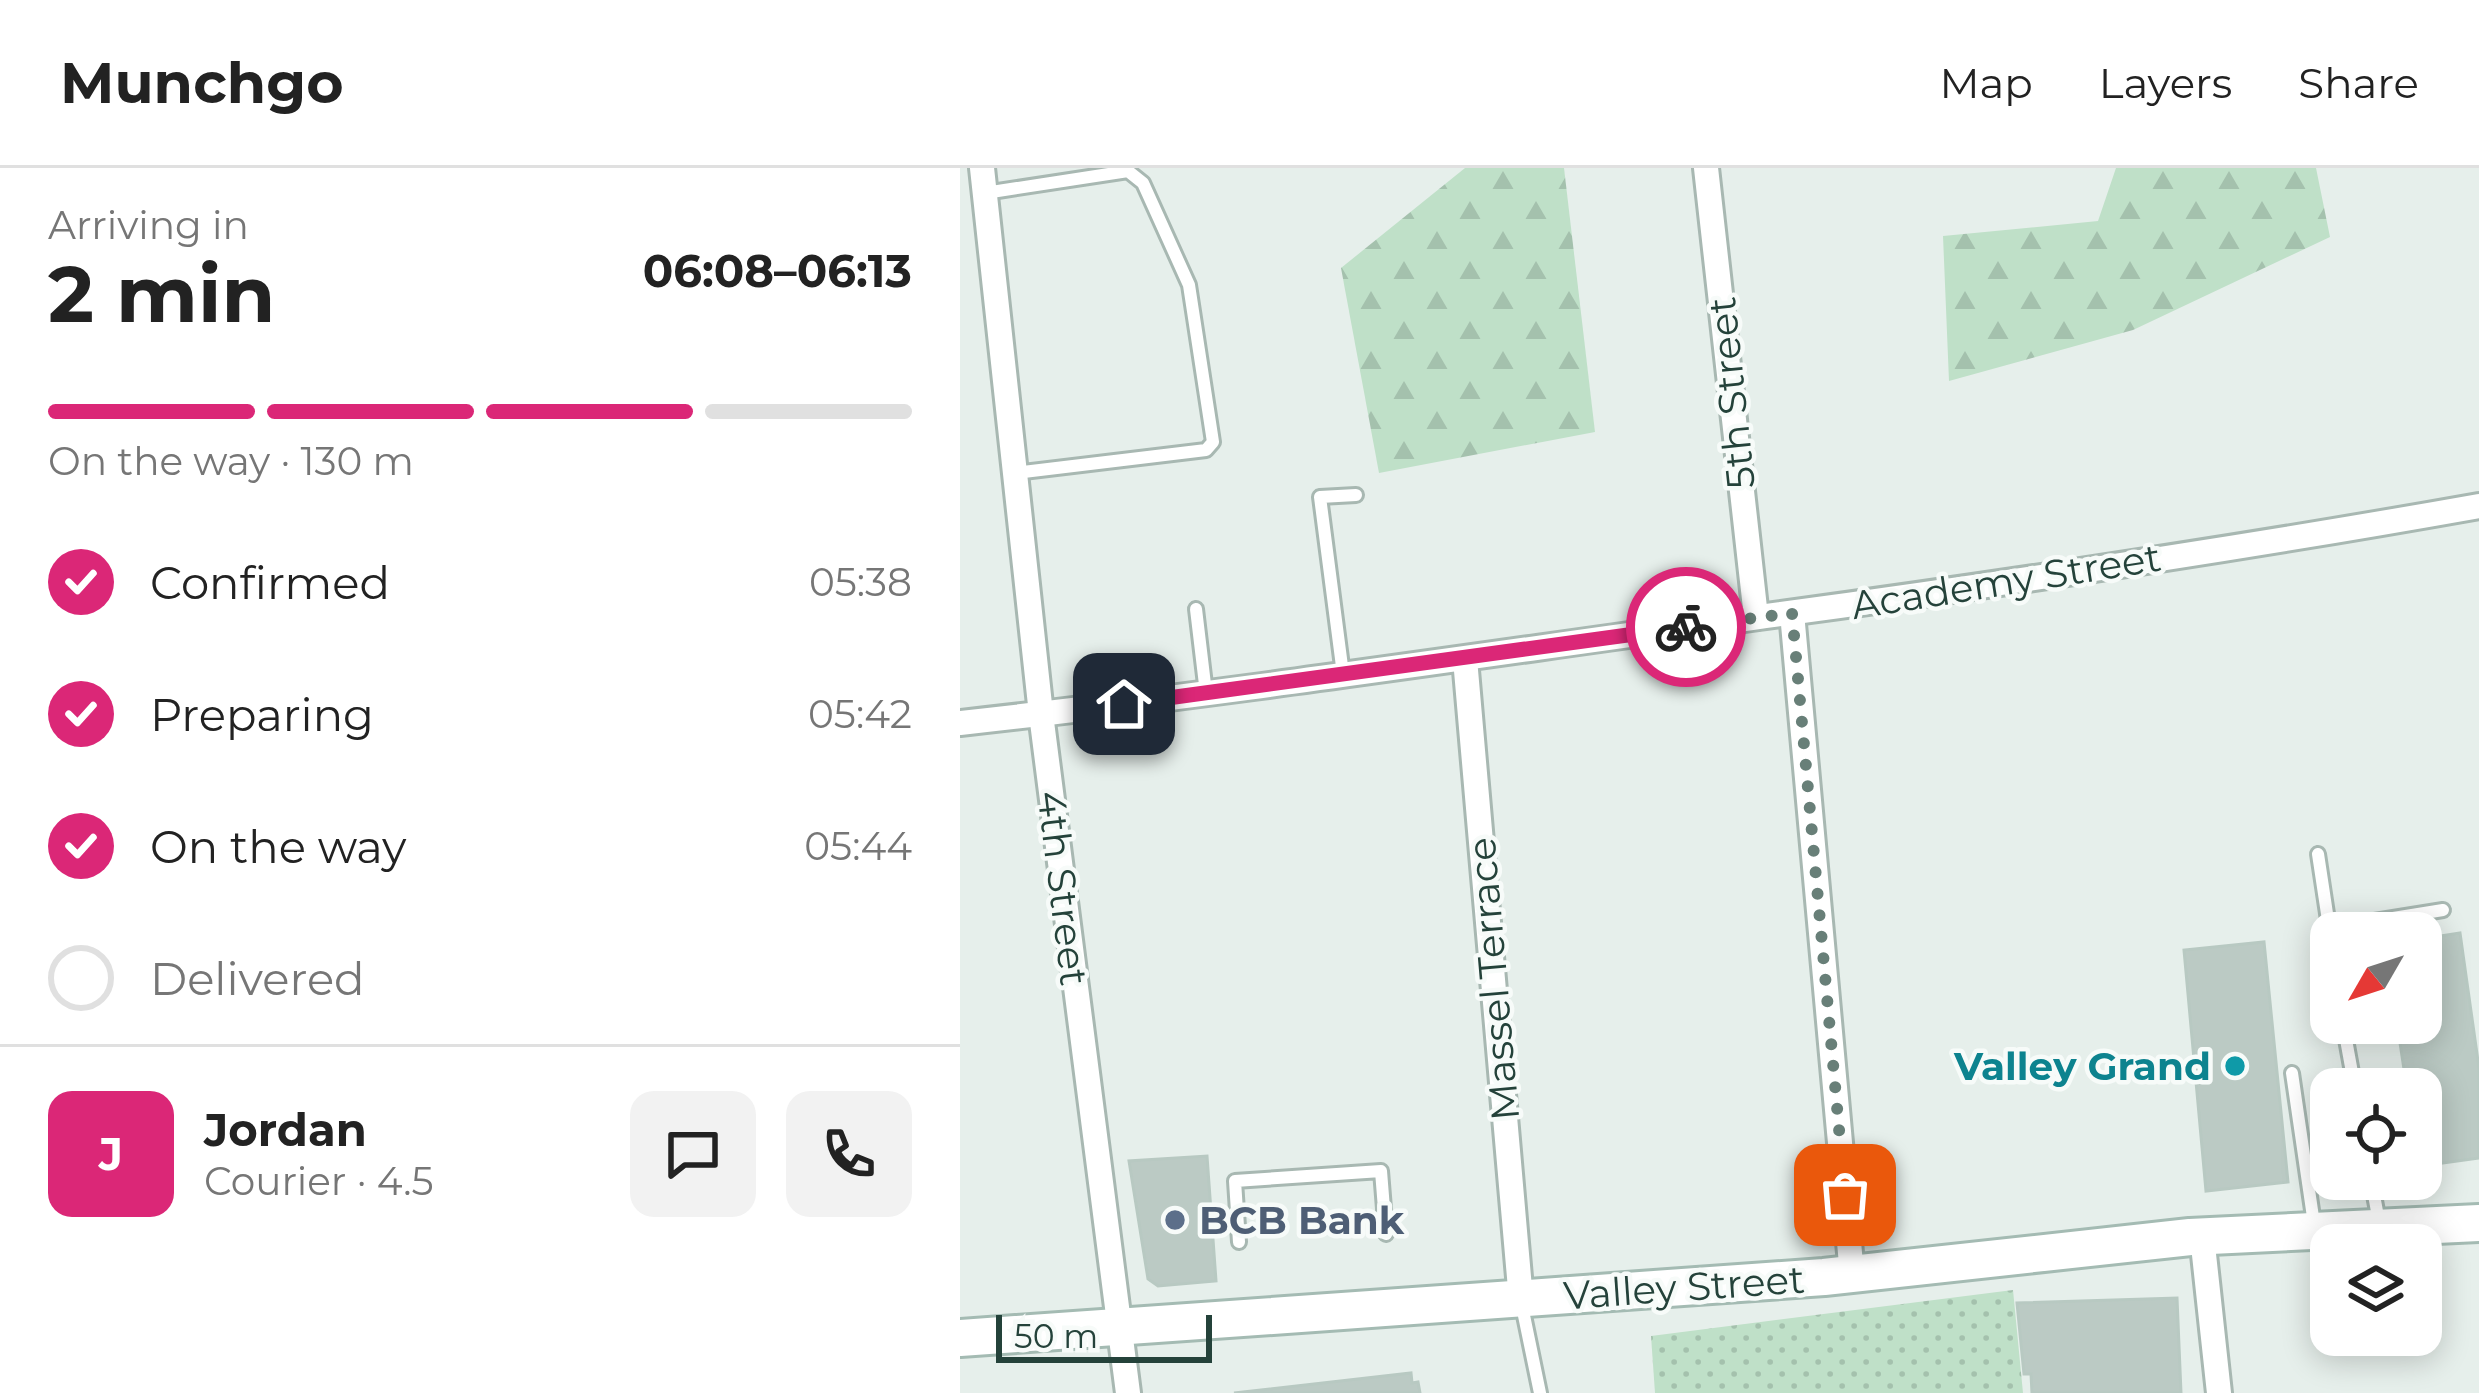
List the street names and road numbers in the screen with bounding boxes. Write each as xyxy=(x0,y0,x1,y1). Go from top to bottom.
street label: 5th Street xyxy=(1697,295,1765,491)
street label: Academy Street xyxy=(1848,533,2164,629)
street label: 4th Street xyxy=(1027,788,1099,988)
street label: Massel Terrace xyxy=(1457,835,1529,1123)
street label: Valley Street xyxy=(1562,1255,1806,1319)

